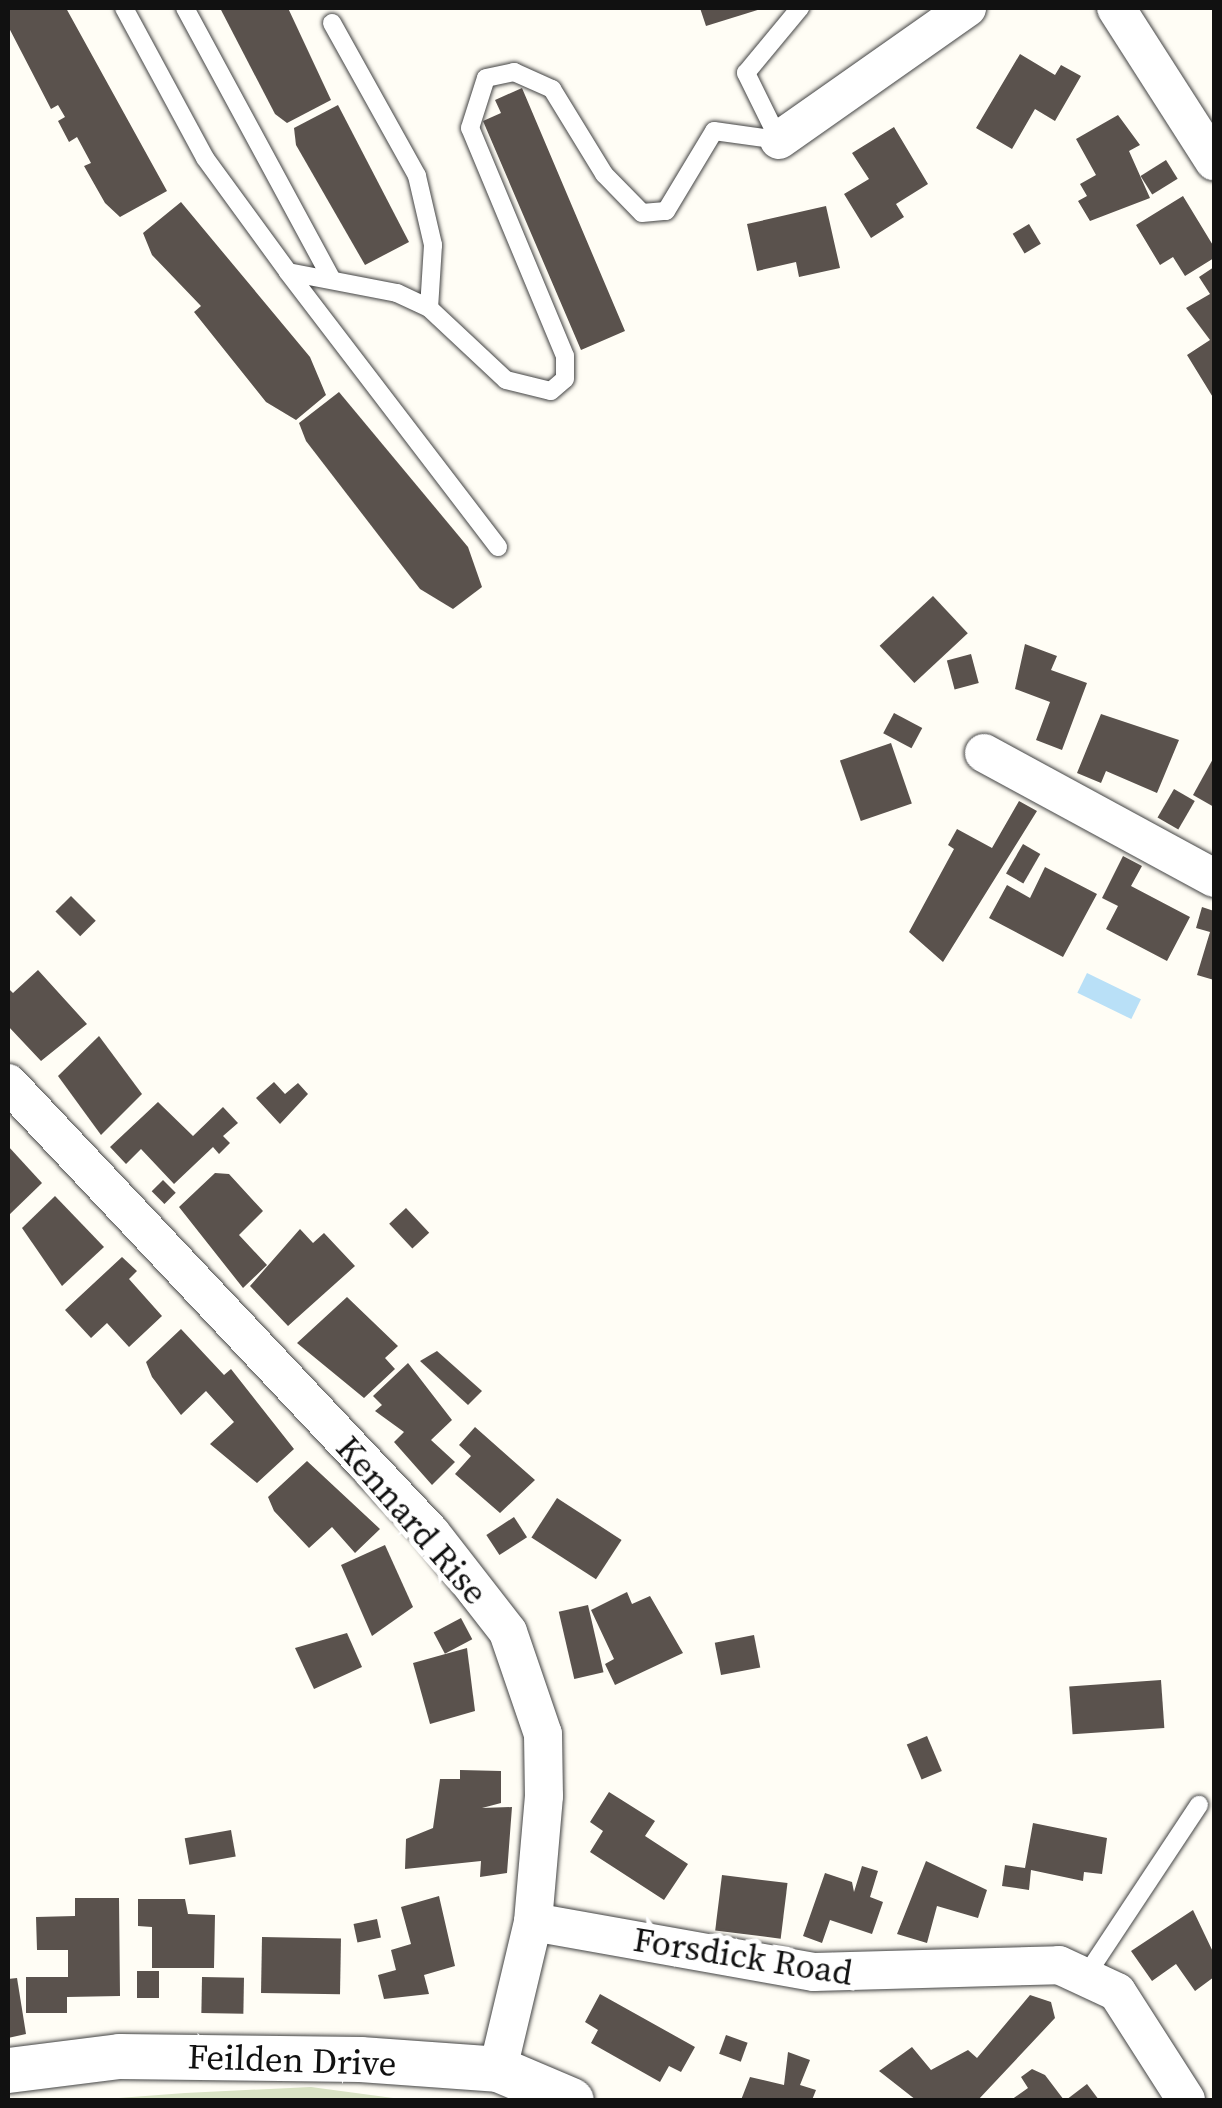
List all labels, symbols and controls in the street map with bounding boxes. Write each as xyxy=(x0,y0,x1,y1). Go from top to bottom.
street label: Kennard Rise xyxy=(328,1427,496,1613)
street label: Forsdick Road xyxy=(630,1918,856,1994)
street label: Feilden Drive xyxy=(187,2035,397,2085)

